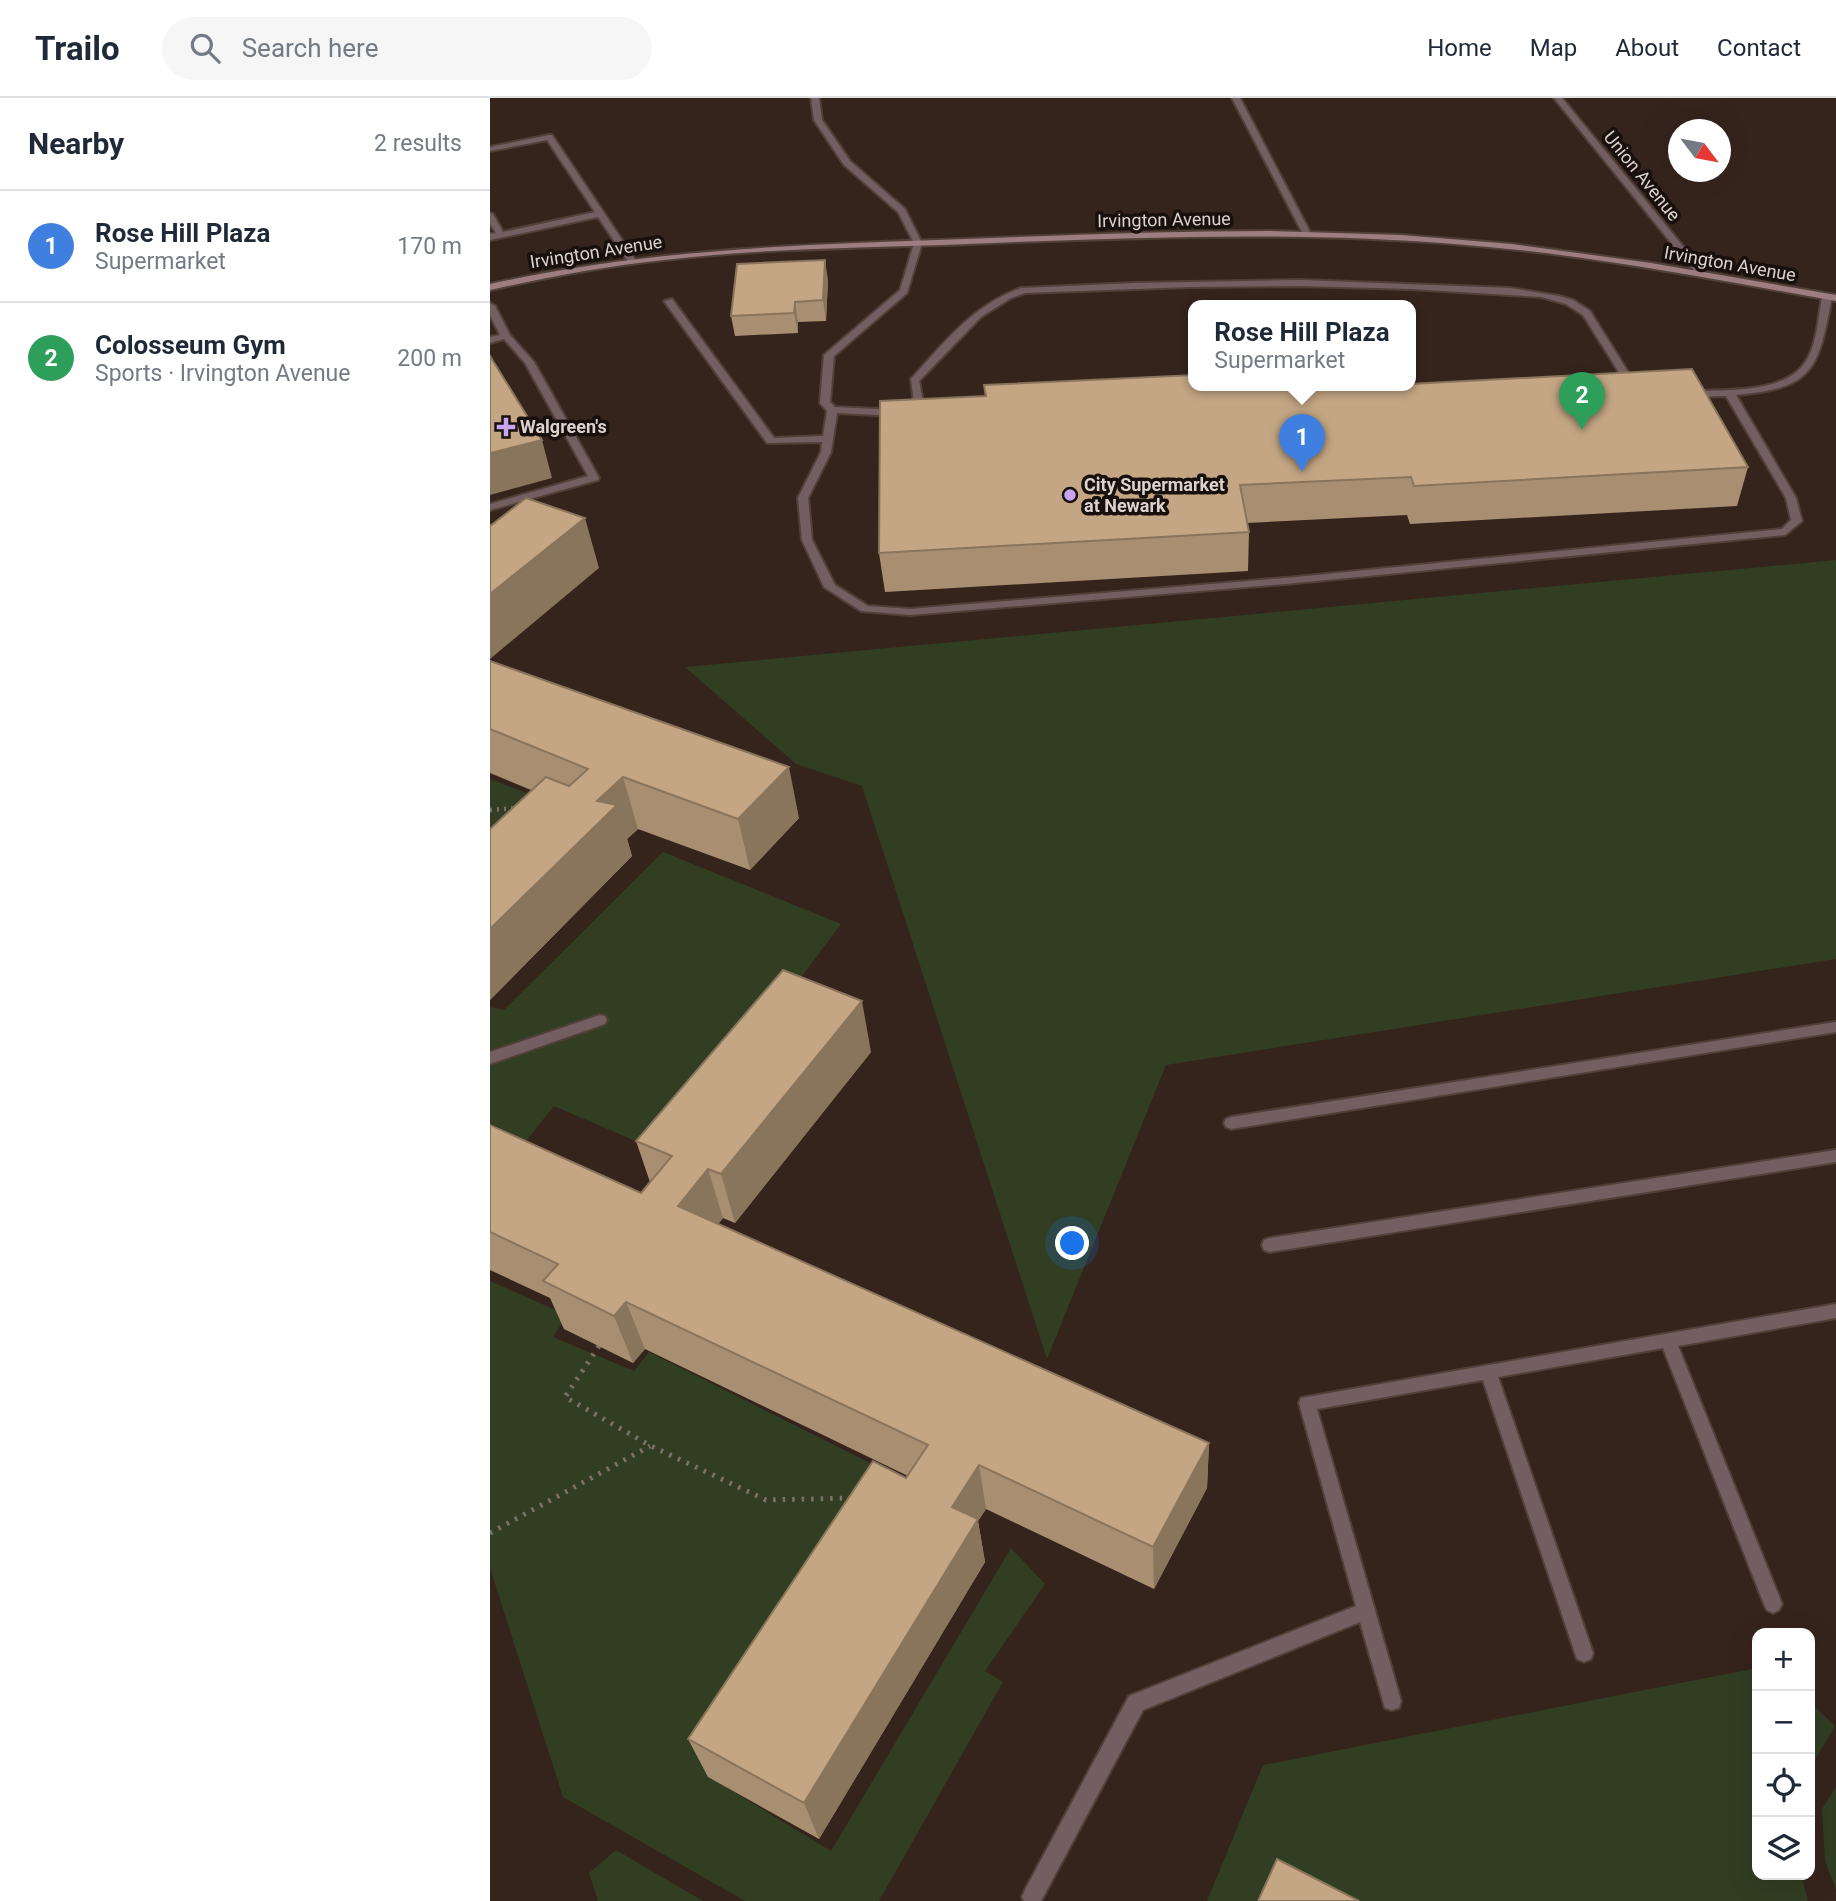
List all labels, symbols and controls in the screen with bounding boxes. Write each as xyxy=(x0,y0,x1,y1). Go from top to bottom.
search box xyxy=(162,17,652,80)
text: Trailo xyxy=(35,29,120,68)
icon: search xyxy=(186,29,224,67)
text: Search here xyxy=(242,33,378,63)
text: Home xyxy=(1427,34,1492,62)
text: Map xyxy=(1530,34,1577,62)
text: About xyxy=(1615,34,1679,62)
text: Contact xyxy=(1717,34,1801,62)
north arrow xyxy=(1668,119,1731,182)
text: Nearby xyxy=(28,126,124,161)
street label: Union Avenue xyxy=(1600,127,1685,225)
text: 2 results xyxy=(374,130,462,157)
street label: Irvington Avenue xyxy=(1097,208,1231,231)
text: Rose Hill Plaza xyxy=(95,218,270,248)
street label: Irvington Avenue xyxy=(528,231,664,272)
text: 1 xyxy=(44,233,58,260)
text: 170 m xyxy=(397,233,462,260)
street label: Irvington Avenue xyxy=(1663,242,1798,285)
text: Supermarket xyxy=(95,248,226,275)
popup xyxy=(1188,300,1416,391)
text: Rose Hill Plaza xyxy=(1214,317,1390,347)
text: Colosseum Gym xyxy=(95,330,286,360)
text: 2 xyxy=(44,345,58,372)
text: 200 m xyxy=(397,345,462,372)
text: Supermarket xyxy=(1214,347,1345,374)
text: Sports · Irvington Avenue xyxy=(95,360,351,387)
pin: 2 xyxy=(1559,372,1605,430)
pin: 1 xyxy=(1279,414,1325,472)
place label: Walgreen's xyxy=(520,416,607,437)
marker: Walgreen's xyxy=(498,419,514,435)
place label: City Supermarket at Newark xyxy=(1084,474,1225,516)
marker: City Supermarket at Newark xyxy=(1062,487,1078,503)
your location xyxy=(1055,1226,1089,1260)
map controls xyxy=(1752,1628,1815,1880)
button: + xyxy=(1752,1628,1815,1691)
button: − xyxy=(1752,1691,1815,1754)
button: locate xyxy=(1752,1754,1815,1817)
button: layers xyxy=(1752,1817,1815,1880)

